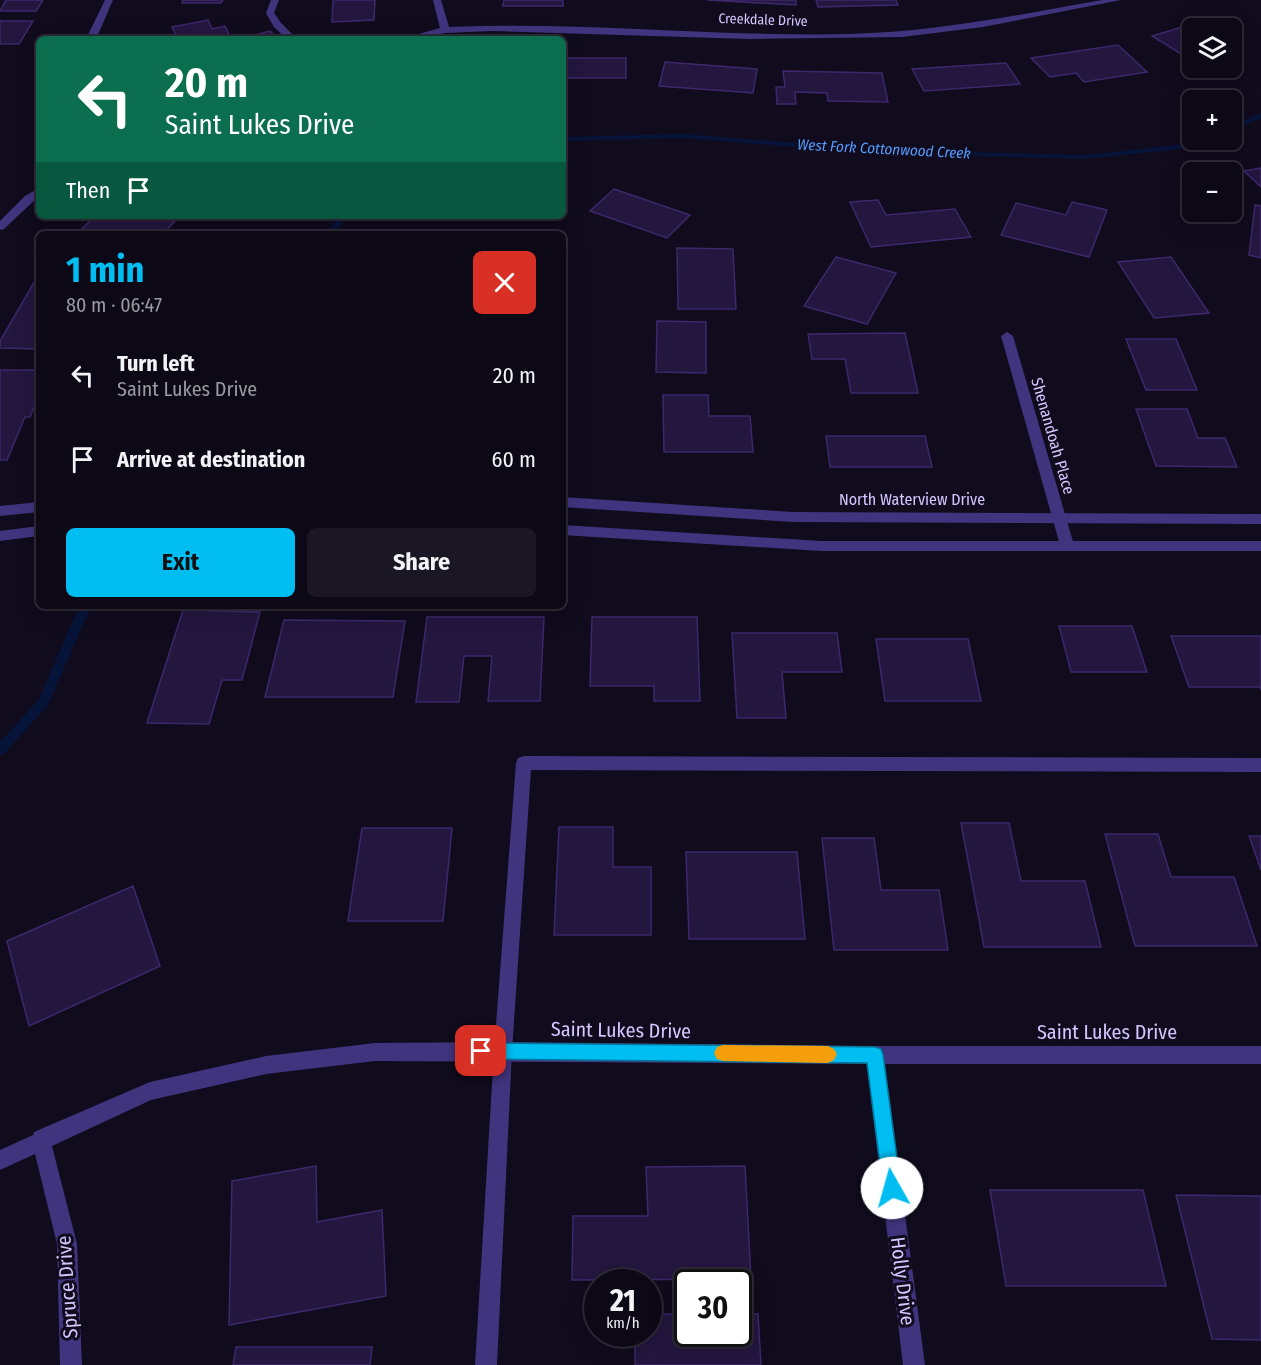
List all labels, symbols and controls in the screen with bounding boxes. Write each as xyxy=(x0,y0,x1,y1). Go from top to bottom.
street label: Creekdale Drive xyxy=(718,10,808,30)
map controls xyxy=(1182,18,1242,222)
button: layers xyxy=(1182,18,1242,78)
text: 20 m xyxy=(165,58,248,108)
icon: left xyxy=(66,60,144,138)
button: + xyxy=(1182,90,1242,150)
text: Saint Lukes Drive xyxy=(165,109,354,141)
water label: West Fork Cottonwood Creek xyxy=(797,135,972,163)
button: − xyxy=(1182,162,1242,222)
icon: arrive xyxy=(122,174,155,207)
text: Then xyxy=(66,177,110,204)
text: 1 min xyxy=(66,248,144,292)
button: close xyxy=(473,251,536,314)
text: 80 m · 06:47 xyxy=(66,293,162,317)
text: Turn left xyxy=(117,350,195,377)
icon: left xyxy=(66,359,99,392)
text: 20 m xyxy=(493,362,536,389)
street label: Shenandoah Place xyxy=(1027,375,1079,497)
text: Saint Lukes Drive xyxy=(117,377,257,401)
icon: arrive xyxy=(66,443,99,476)
text: Arrive at destination xyxy=(117,446,305,473)
text: 60 m xyxy=(492,446,536,473)
street label: North Waterview Drive xyxy=(839,490,985,509)
button: Exit xyxy=(66,528,295,597)
button: Share xyxy=(307,528,536,597)
street label: Saint Lukes Drive xyxy=(551,1017,691,1043)
street label: Saint Lukes Drive xyxy=(1037,1020,1177,1044)
pin xyxy=(455,1025,506,1076)
icon: arrive xyxy=(464,1034,497,1067)
position arrow xyxy=(860,1156,924,1220)
street label: Spruce Drive xyxy=(51,1235,83,1339)
street label: Holly Drive xyxy=(886,1235,920,1327)
speed limit sign: 30 xyxy=(674,1269,752,1347)
text: 21 xyxy=(610,1283,636,1319)
text: km/h xyxy=(606,1314,640,1332)

